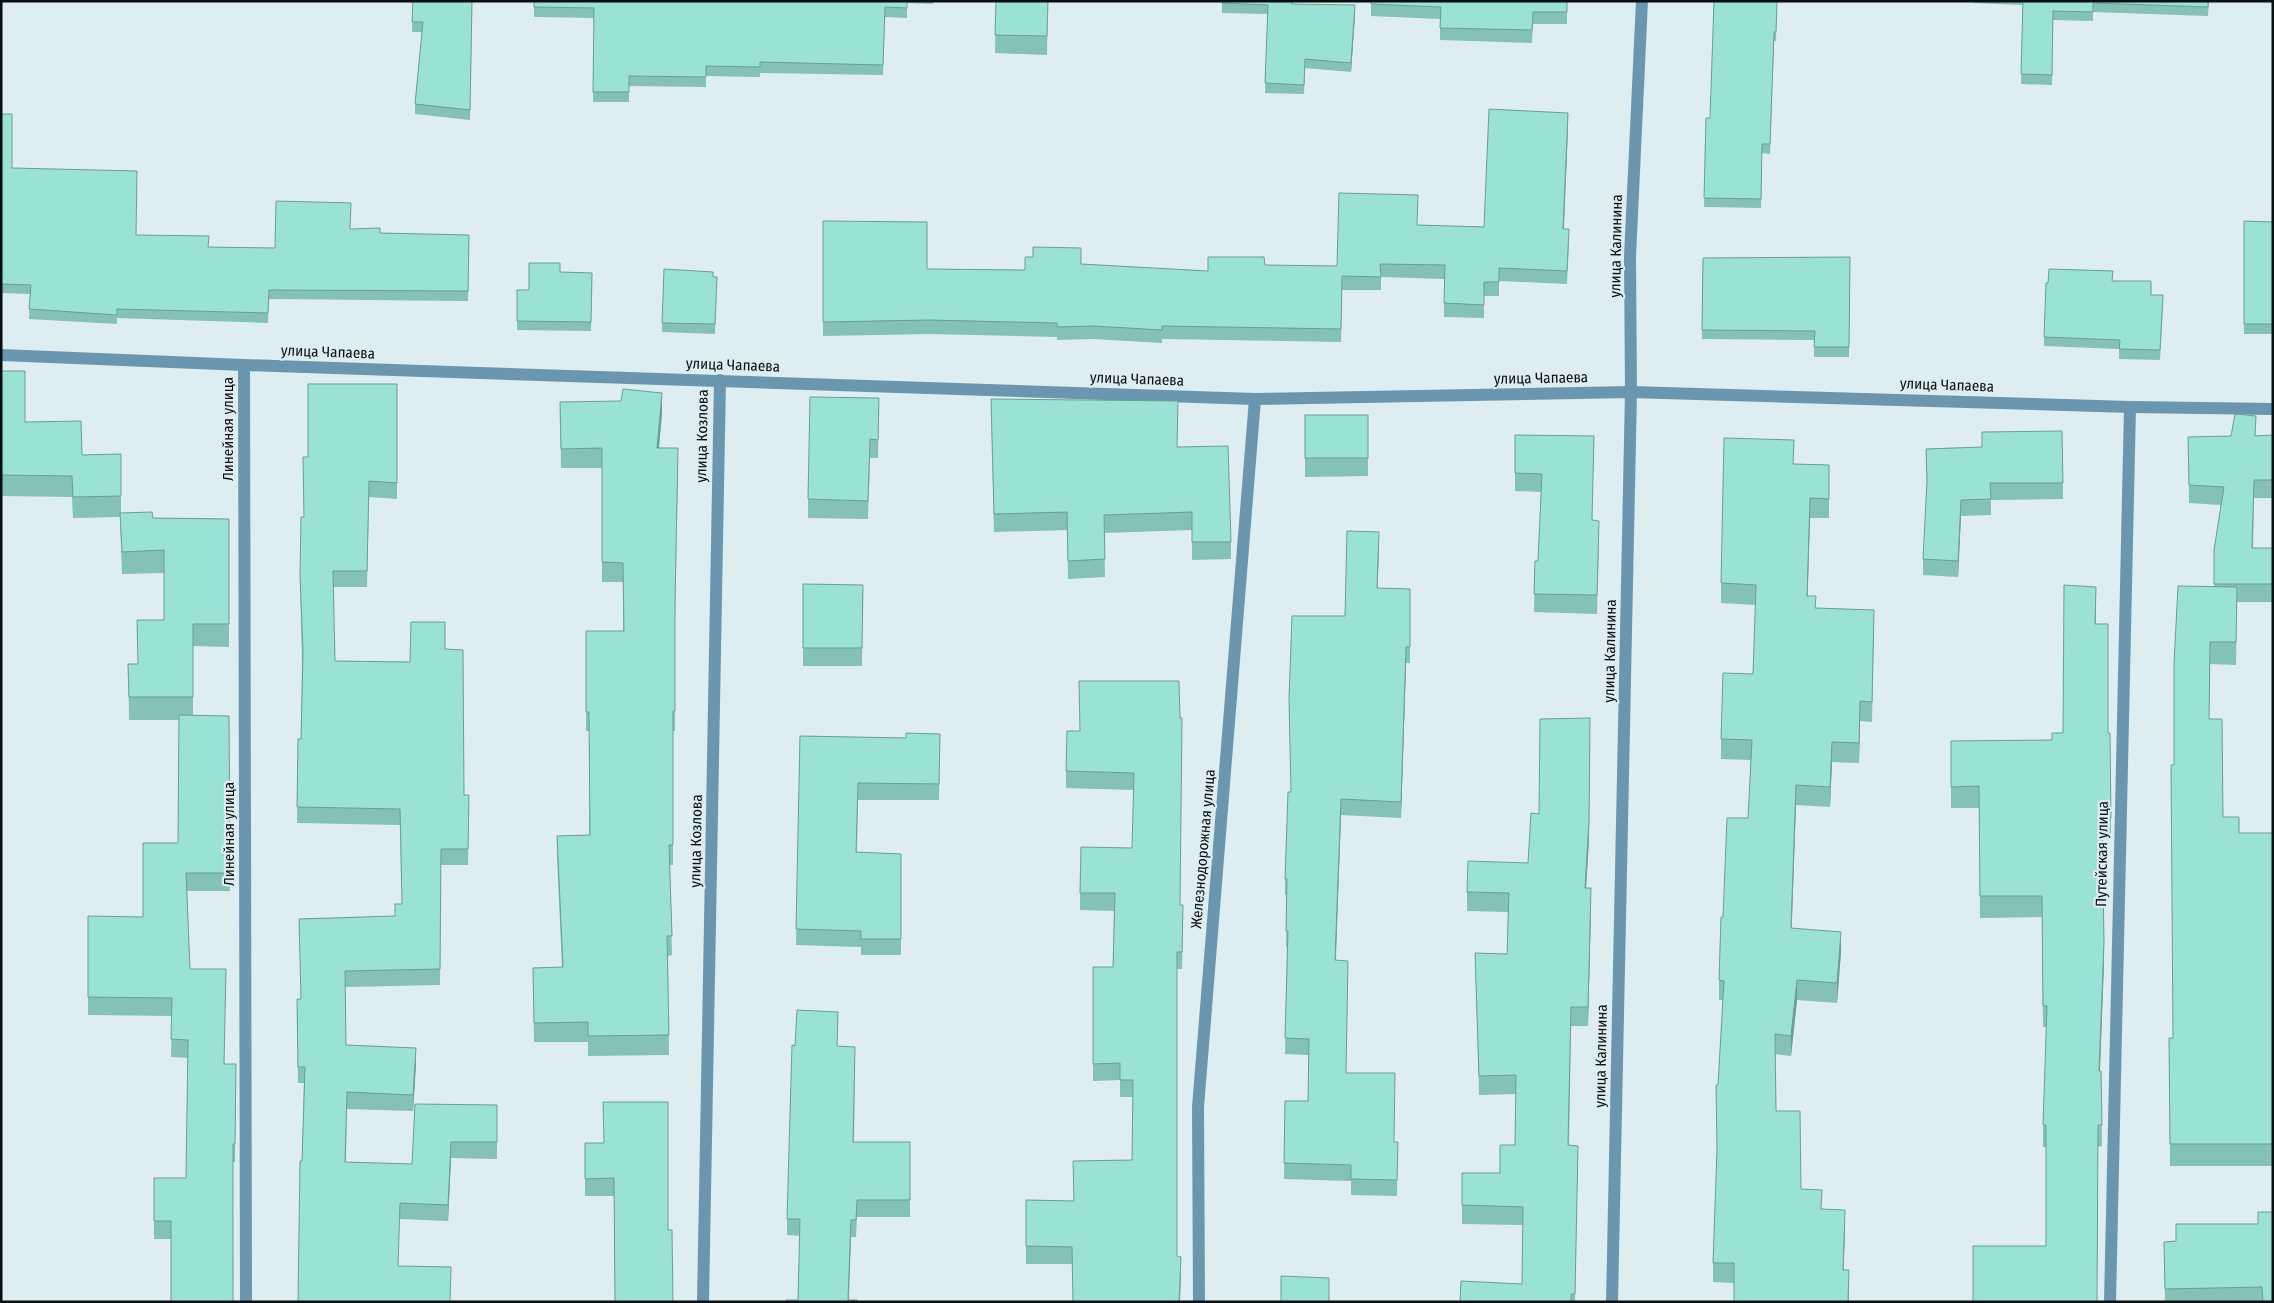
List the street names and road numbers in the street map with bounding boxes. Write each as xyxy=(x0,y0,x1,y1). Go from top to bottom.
street label: улица Калинина xyxy=(1606,194,1626,298)
street label: улица Чапаева xyxy=(281,341,375,363)
street label: улица Чапаева xyxy=(686,354,780,376)
street label: улица Чапаева xyxy=(1090,368,1184,390)
street label: улица Чапаева xyxy=(1494,368,1588,388)
street label: улица Чапаева xyxy=(1900,374,1994,396)
street label: Линейная улица xyxy=(219,377,237,481)
street label: улица Козлова xyxy=(692,389,712,483)
street label: улица Калинина xyxy=(1600,599,1620,703)
street label: Железнодорожная улица xyxy=(1187,769,1219,929)
street label: Линейная улица xyxy=(220,782,238,886)
street label: улица Козлова xyxy=(686,794,706,888)
street label: Путейская улица xyxy=(2092,801,2112,907)
street label: улица Калинина xyxy=(1591,1004,1611,1108)

